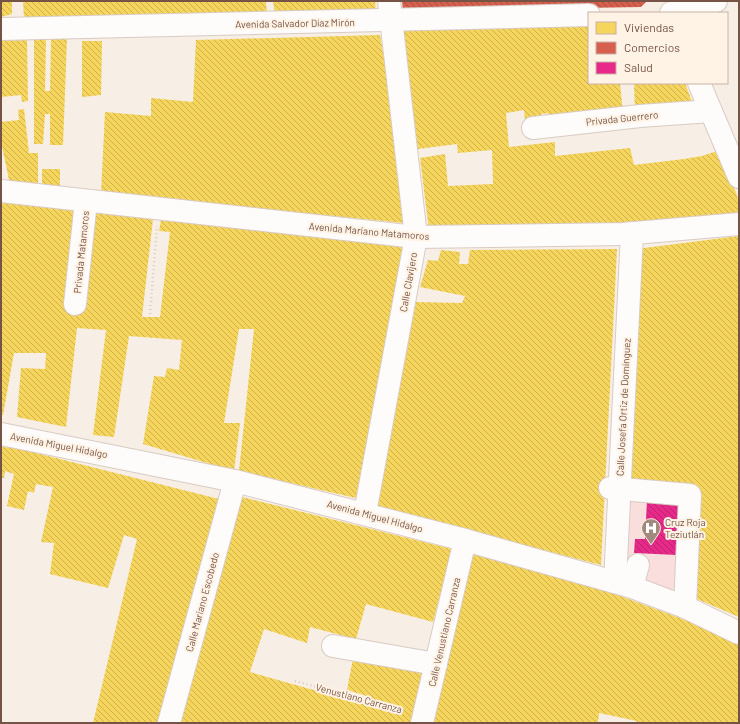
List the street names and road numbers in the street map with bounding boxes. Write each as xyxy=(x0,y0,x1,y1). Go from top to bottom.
street label: Avenida Salvador Díaz Mirón xyxy=(235,16,355,30)
street label: Privada Guerrero xyxy=(585,108,659,128)
street label: Privada Matamoros xyxy=(71,210,91,294)
street label: Avenida Mariano Matamoros xyxy=(308,220,430,242)
street label: Calle Clavijero xyxy=(397,251,419,313)
street label: Calle Josefa Ortiz de Domínguez xyxy=(613,337,633,476)
street label: Avenida Miguel Hidalgo xyxy=(9,430,109,460)
street label: Avenida Miguel Hidalgo xyxy=(326,497,424,535)
street label: Calle Mariano Escobedo xyxy=(183,551,221,653)
street label: Calle Venustiano Carranza xyxy=(426,576,462,688)
street label: Venustiano Carranza xyxy=(315,681,403,715)

